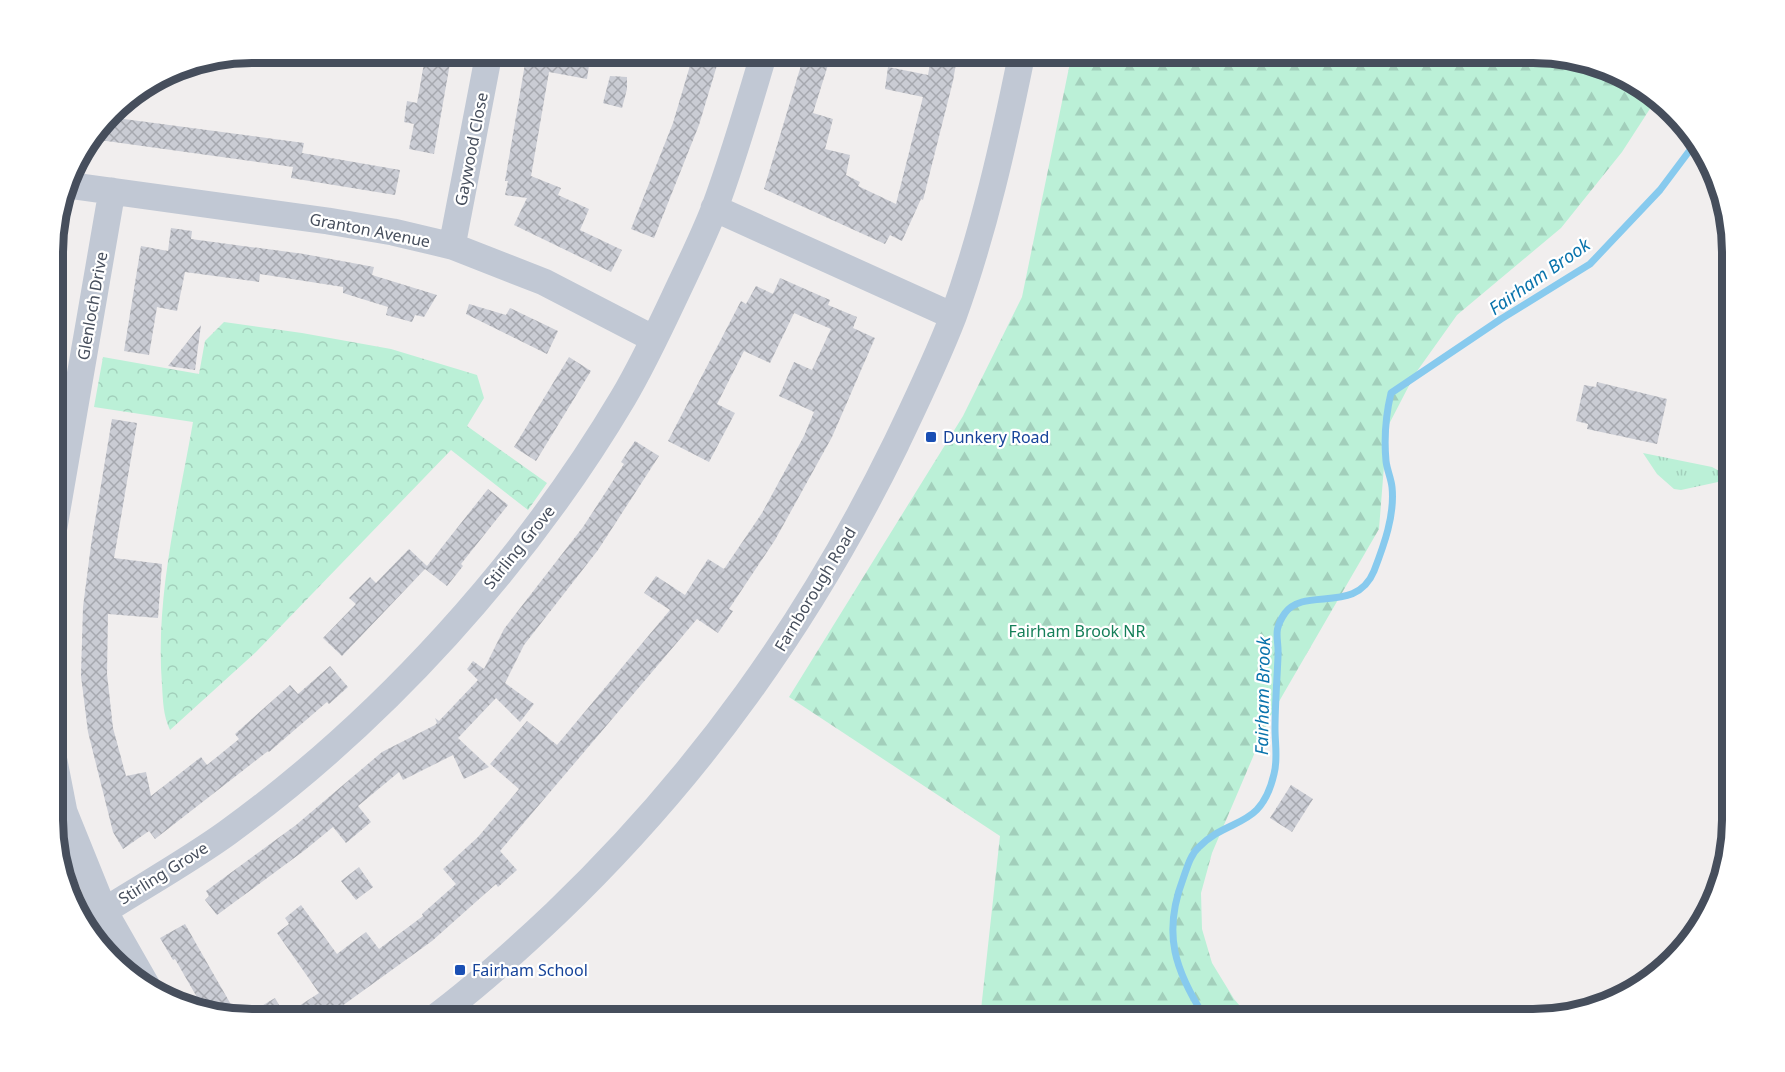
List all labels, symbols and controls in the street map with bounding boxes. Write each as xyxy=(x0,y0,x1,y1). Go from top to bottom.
street label: Gaywood Close xyxy=(449,90,493,208)
street label: Granton Avenue xyxy=(308,208,432,252)
water label: Fairham Brook xyxy=(1484,232,1595,320)
street label: Glenloch Drive xyxy=(72,250,112,362)
place label: Dunkery Road xyxy=(943,426,1049,448)
marker: Dunkery Road xyxy=(924,430,938,444)
street label: Stirling Grove xyxy=(478,500,560,594)
street label: Farnborough Road xyxy=(769,523,861,655)
park label: Fairham Brook NR xyxy=(1009,620,1145,642)
water label: Fairham Brook xyxy=(1249,635,1275,755)
street label: Stirling Grove xyxy=(114,837,212,909)
place label: Fairham School xyxy=(472,959,588,981)
marker: Fairham School xyxy=(453,963,467,977)

